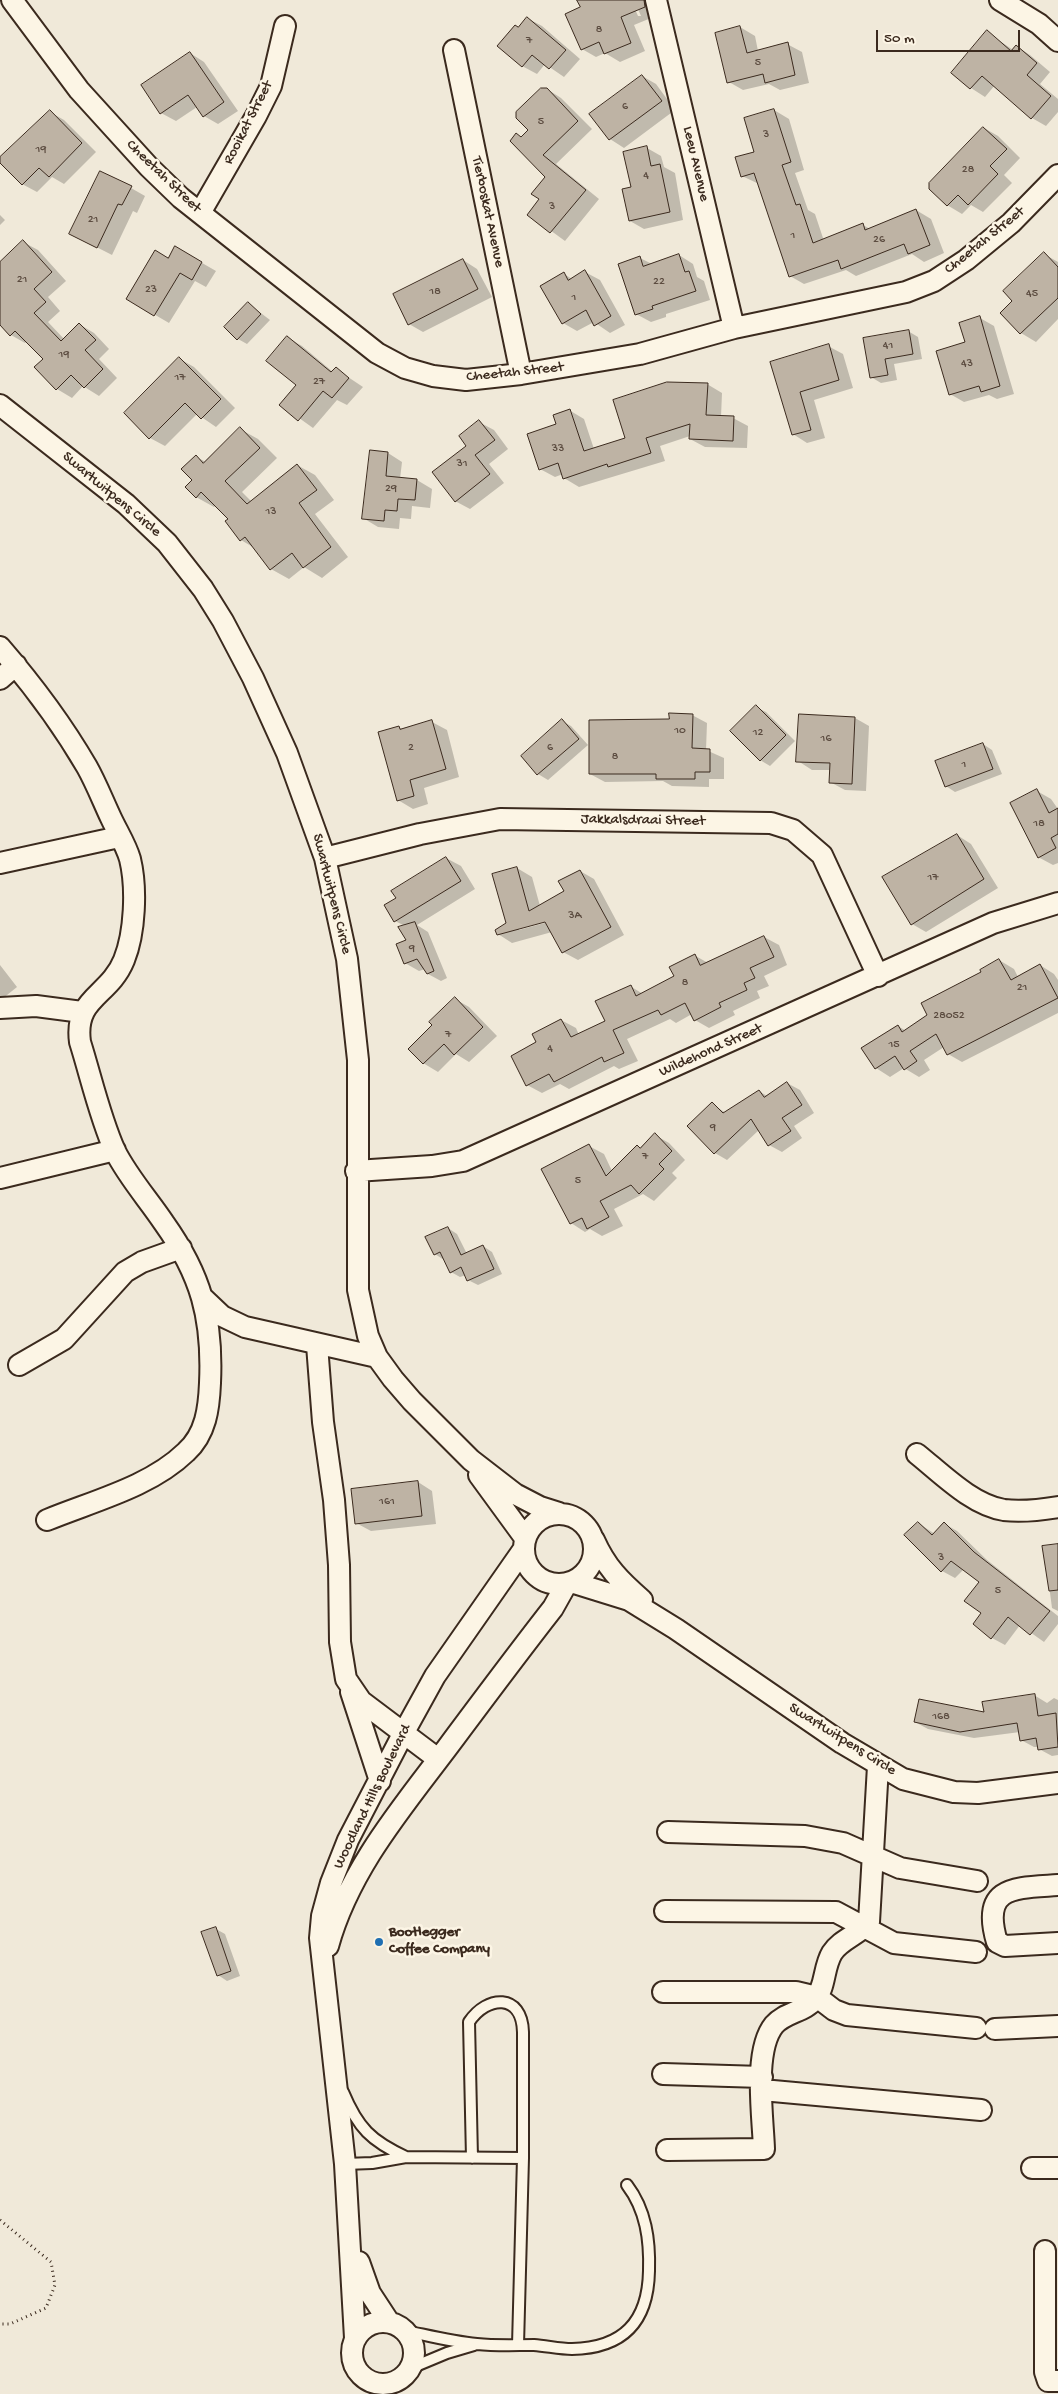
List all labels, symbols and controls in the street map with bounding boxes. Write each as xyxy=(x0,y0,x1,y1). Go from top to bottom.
scale bar xyxy=(878,20,1022,52)
house number: 8 xyxy=(596,23,602,37)
text: 50 m xyxy=(884,30,915,48)
house number: 7 xyxy=(526,34,532,48)
house number: 5 xyxy=(755,56,761,70)
street label: Rooikat Street xyxy=(220,78,278,168)
house number: 6 xyxy=(622,100,628,114)
house number: 5 xyxy=(538,115,544,129)
street label: Leeu Avenue xyxy=(678,125,712,203)
house number: 3 xyxy=(763,128,769,142)
street label: Cheetah Street xyxy=(122,137,204,217)
house number: 19 xyxy=(36,143,46,157)
street label: Tierboskat Avenue xyxy=(466,155,508,269)
house number: 28 xyxy=(962,163,974,177)
house number: 4 xyxy=(643,169,649,183)
house number: 3 xyxy=(549,200,555,214)
street label: Cheetah Street xyxy=(941,203,1029,279)
house number: 21 xyxy=(88,213,98,227)
house number: 1 xyxy=(791,229,795,243)
house number: 26 xyxy=(873,233,885,247)
house number: 21 xyxy=(17,273,27,287)
house number: 22 xyxy=(653,275,665,289)
house number: 23 xyxy=(145,283,157,297)
house number: 18 xyxy=(429,285,441,299)
house number: 45 xyxy=(1026,287,1038,301)
house number: 1 xyxy=(572,291,576,305)
house number: 41 xyxy=(883,339,893,353)
house number: 19 xyxy=(59,348,69,362)
house number: 43 xyxy=(961,357,973,371)
street label: Cheetah Street xyxy=(465,359,565,387)
house number: 17 xyxy=(174,371,186,385)
house number: 27 xyxy=(313,375,325,389)
house number: 33 xyxy=(552,442,564,456)
street label: Swartwitpens Circle xyxy=(58,448,164,542)
house number: 31 xyxy=(456,457,468,471)
house number: 29 xyxy=(385,482,397,496)
house number: 13 xyxy=(265,505,277,519)
house number: 10 xyxy=(674,724,686,738)
house number: 12 xyxy=(753,726,763,740)
house number: 16 xyxy=(821,732,831,746)
house number: 2 xyxy=(408,741,414,755)
house number: 6 xyxy=(547,741,553,755)
house number: 8 xyxy=(612,750,618,764)
house number: 1 xyxy=(962,758,966,772)
street label: Jakkalsdraai Street xyxy=(581,811,705,831)
house number: 18 xyxy=(1033,817,1045,831)
street label: Swartwitpens Circle xyxy=(307,832,355,956)
house number: 17 xyxy=(927,871,939,885)
house number: 3A xyxy=(568,909,582,923)
house number: 9 xyxy=(409,942,415,956)
house number: 8 xyxy=(682,976,688,990)
house number: 21 xyxy=(1017,981,1027,995)
house number: 28052 xyxy=(933,1009,965,1023)
street label: Wildehond Street xyxy=(657,1020,765,1082)
house number: 7 xyxy=(445,1028,451,1042)
house number: 15 xyxy=(888,1038,900,1052)
house number: 4 xyxy=(547,1042,553,1056)
house number: 9 xyxy=(710,1121,716,1135)
house number: 7 xyxy=(642,1150,648,1164)
house number: 5 xyxy=(575,1174,581,1188)
house number: 161 xyxy=(379,1495,395,1509)
house number: 3 xyxy=(938,1551,944,1565)
house number: 5 xyxy=(995,1584,1001,1598)
street label: Swartwitpens Circle xyxy=(785,1700,899,1780)
house number: 168 xyxy=(932,1710,950,1724)
street label: Woodland Hills Boulevard xyxy=(330,1722,416,1872)
place label: Bootlegger Coffee Company xyxy=(389,1924,490,1959)
marker: Bootlegger Coffee Company xyxy=(373,1936,385,1948)

